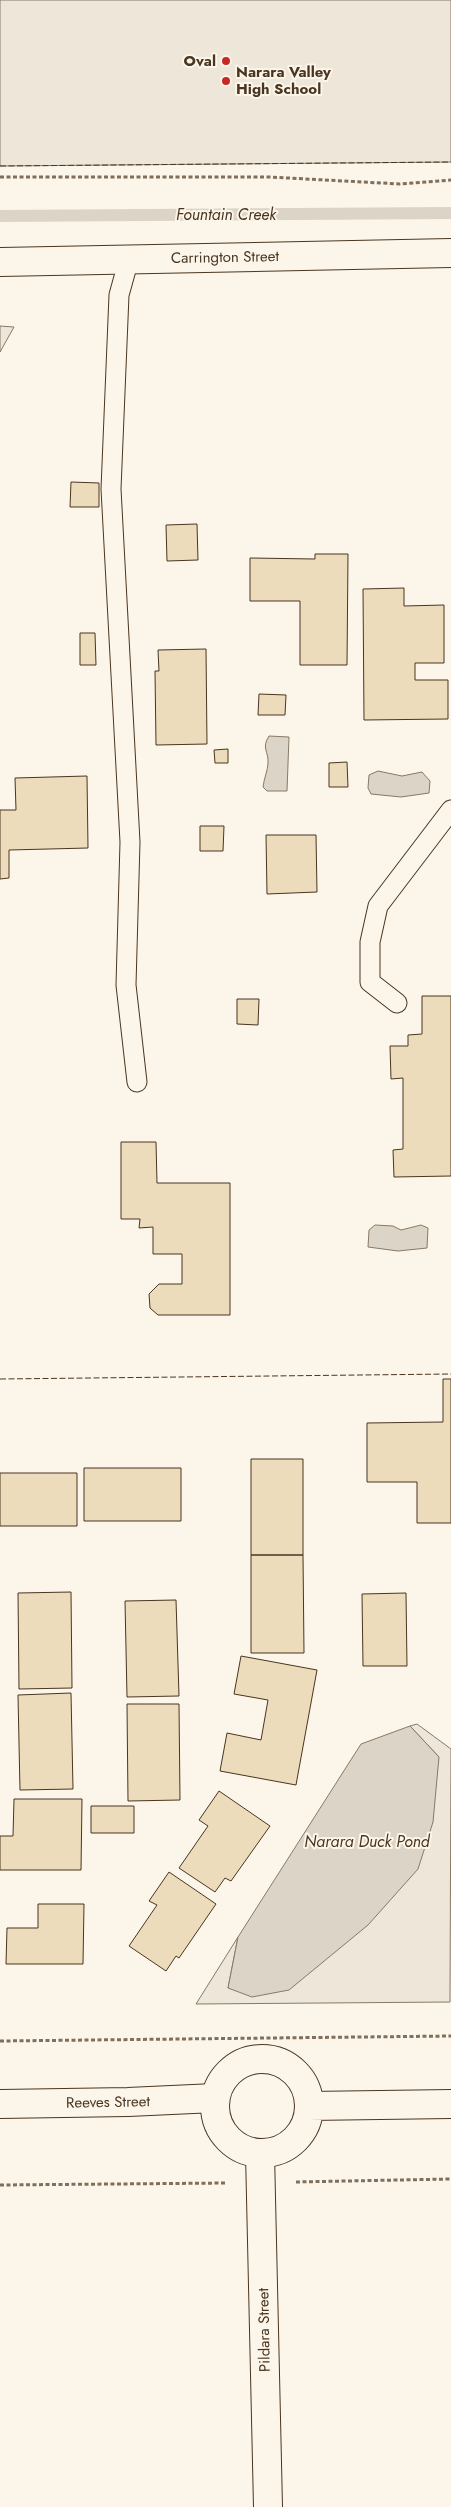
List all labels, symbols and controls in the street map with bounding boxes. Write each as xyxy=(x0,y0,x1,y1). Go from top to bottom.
place label: Oval xyxy=(183,50,216,72)
marker: Oval xyxy=(220,55,232,67)
place label: Narara Valley High School xyxy=(236,61,331,100)
marker: Narara Valley High School xyxy=(220,75,232,87)
water label: Fountain Creek xyxy=(176,203,277,226)
street label: Carrington Street xyxy=(171,245,280,269)
water label: Narara Duck Pond xyxy=(304,1830,431,1853)
street label: Reeves Street xyxy=(66,2090,151,2114)
street label: Pildara Street xyxy=(252,2287,276,2372)

